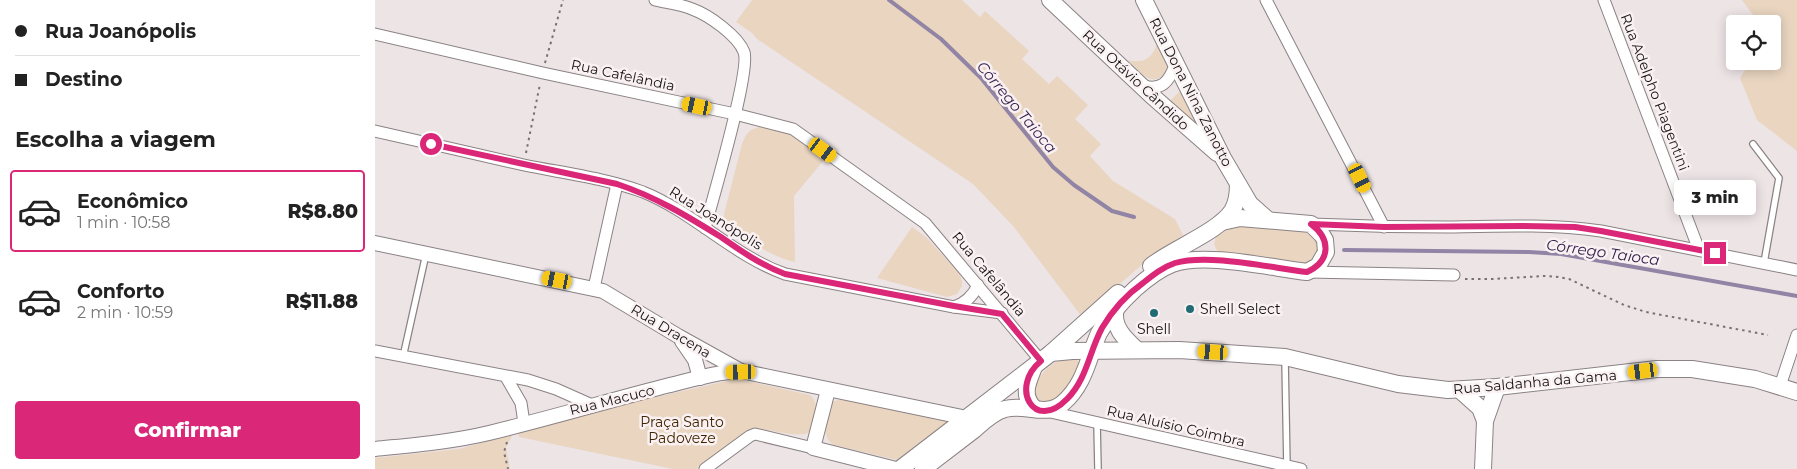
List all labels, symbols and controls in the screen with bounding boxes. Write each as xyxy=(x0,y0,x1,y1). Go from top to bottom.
street label: Rua Adelpho Piagentini xyxy=(1617,11,1693,173)
street label: Rua Dona Nina Zanotto xyxy=(1146,14,1237,170)
map controls xyxy=(1726,15,1781,70)
button: locate xyxy=(1726,15,1781,70)
text: Rua Joanópolis xyxy=(45,20,196,43)
street label: Rua Otávio Cândido xyxy=(1079,26,1193,134)
street label: Rua Cafelândia xyxy=(569,55,677,95)
water label: Córrego Taioca xyxy=(973,57,1061,157)
text: Destino xyxy=(45,68,122,91)
car xyxy=(680,96,713,116)
text: Escolha a viagem xyxy=(15,126,216,153)
route start xyxy=(420,133,442,155)
car xyxy=(806,135,839,165)
car xyxy=(1346,161,1373,195)
callout: 3 min xyxy=(1674,180,1756,216)
street label: Rua Joanópolis xyxy=(666,182,766,254)
text: 3 min xyxy=(1691,188,1739,207)
icon: car xyxy=(17,189,62,234)
text: Econômico xyxy=(77,190,188,213)
text: R$8.80 xyxy=(287,200,358,223)
text: 1 min · 10:58 xyxy=(77,213,171,232)
street label: Rua Cafelândia xyxy=(948,228,1030,320)
water label: Córrego Taioca xyxy=(1545,235,1661,269)
route end xyxy=(1704,242,1726,264)
car xyxy=(540,270,573,290)
icon: car xyxy=(17,279,62,324)
text: Conforto xyxy=(77,280,165,303)
text: R$11.88 xyxy=(285,290,358,313)
street label: Rua Dracena xyxy=(628,300,714,362)
place label: Shell Select xyxy=(1200,300,1281,318)
text: 2 min · 10:59 xyxy=(77,303,173,322)
marker: Shell Select xyxy=(1184,303,1196,315)
marker: Shell xyxy=(1148,307,1160,319)
place label: Shell xyxy=(1137,320,1171,338)
car xyxy=(1197,344,1228,360)
car xyxy=(1627,362,1658,380)
car xyxy=(725,364,756,380)
street label: Rua Saldanha da Gama xyxy=(1452,366,1618,398)
street label: Rua Macuco xyxy=(568,381,657,419)
button: Confirmar xyxy=(15,401,360,459)
street label: Rua Aluísio Coimbra xyxy=(1105,401,1247,451)
park label: Praça Santo Padoveze xyxy=(640,413,724,447)

